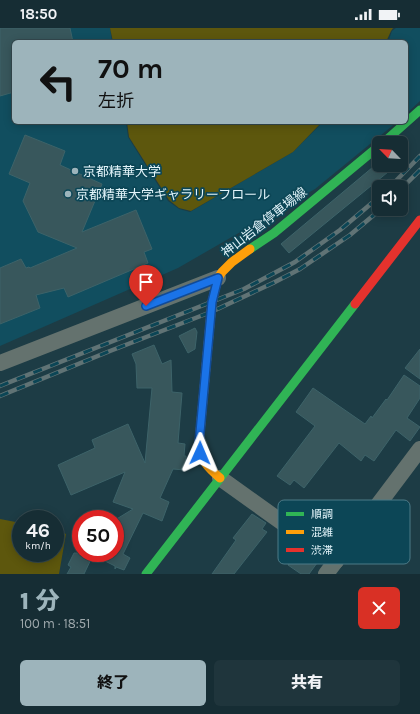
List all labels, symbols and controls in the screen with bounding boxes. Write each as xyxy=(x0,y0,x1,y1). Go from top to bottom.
text: 18:50 xyxy=(20,5,57,23)
text: 70 m xyxy=(98,52,163,85)
icon: left xyxy=(32,56,84,108)
text: 左折 xyxy=(98,90,134,112)
north arrow xyxy=(372,136,408,172)
map controls xyxy=(372,136,408,216)
place label: 京都精華大学 xyxy=(83,164,161,179)
marker: 京都精華大学 xyxy=(70,166,80,176)
button: sound xyxy=(372,180,408,216)
street label: 神山岩倉停車場線 xyxy=(218,184,310,260)
place label: 京都精華大学ギャラリーフロール xyxy=(76,187,270,202)
marker: 京都精華大学ギャラリーフロール xyxy=(63,189,73,199)
pin xyxy=(129,265,163,306)
icon: arrive xyxy=(135,271,157,293)
position arrow xyxy=(179,432,221,474)
legend xyxy=(278,500,410,564)
text: 順調 xyxy=(311,508,333,521)
speed limit sign: 50 xyxy=(72,510,124,562)
text: 46 xyxy=(26,519,50,542)
text: 混雑 xyxy=(311,526,333,539)
text: km/h xyxy=(25,540,51,552)
text: 渋滞 xyxy=(311,544,333,557)
text: 1 分 xyxy=(20,587,60,615)
button: close xyxy=(358,587,400,629)
text: 100 m · 18:51 xyxy=(20,616,90,631)
button: 終了 xyxy=(20,660,206,706)
button: 共有 xyxy=(214,660,400,706)

